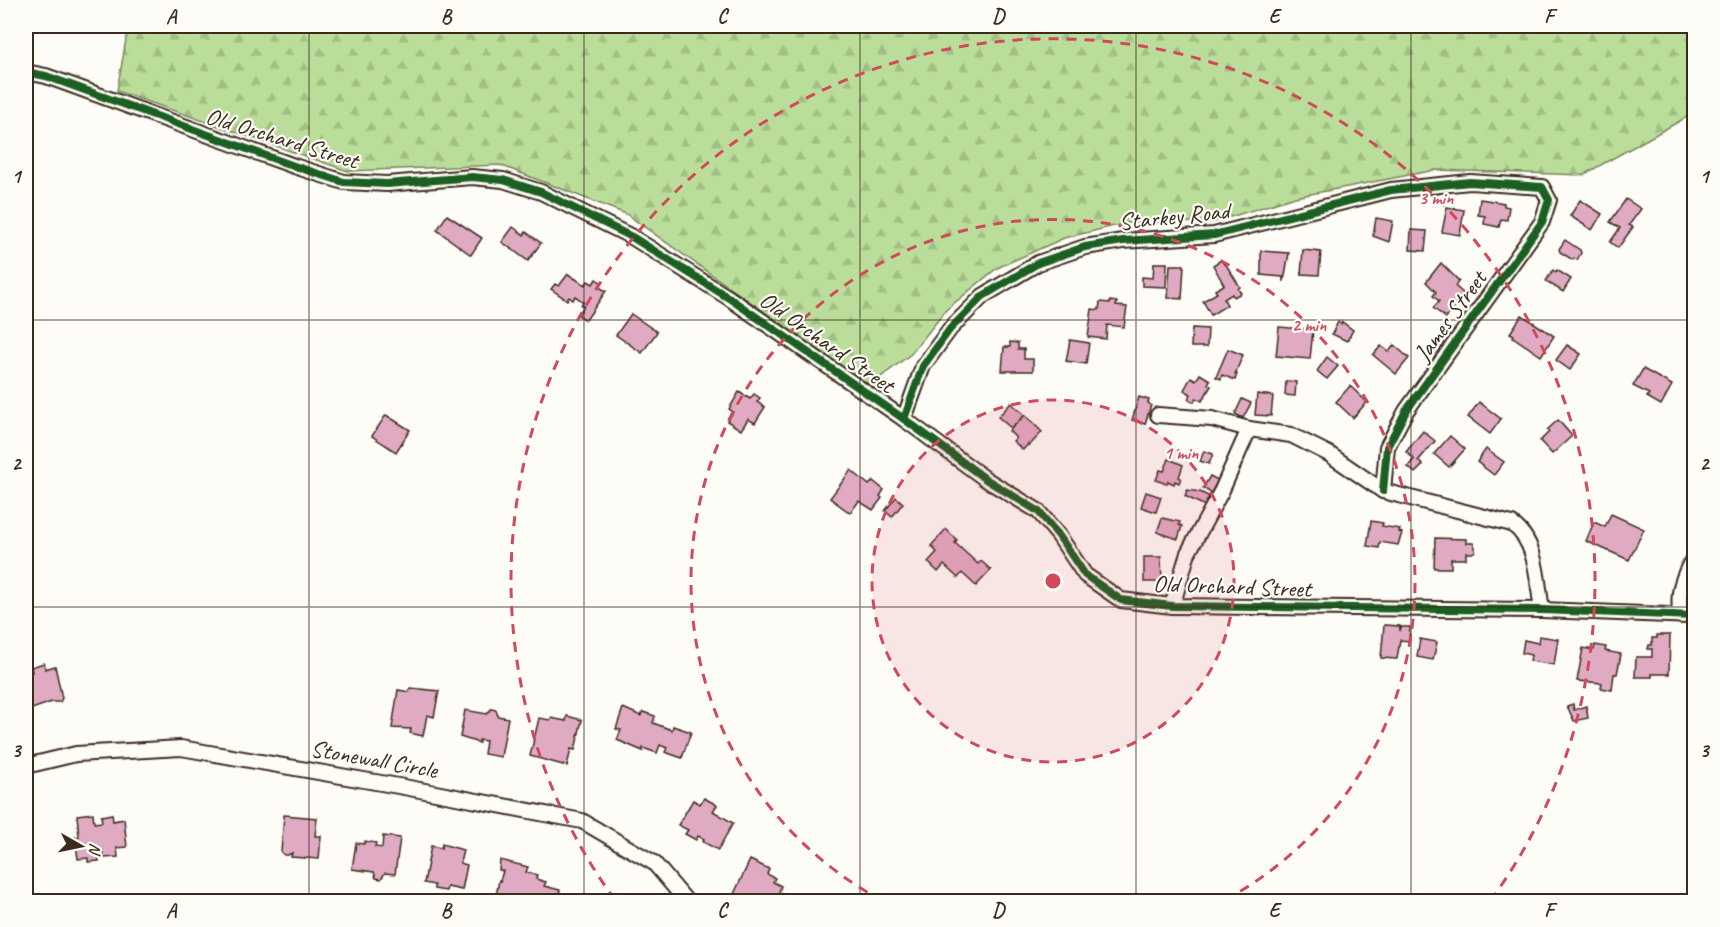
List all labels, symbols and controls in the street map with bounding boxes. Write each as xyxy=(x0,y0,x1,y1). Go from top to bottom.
text: A xyxy=(166,4,178,29)
text: B xyxy=(441,4,453,29)
text: C xyxy=(717,4,729,29)
text: D xyxy=(992,4,1006,29)
text: E xyxy=(1269,4,1283,29)
text: F xyxy=(1544,4,1558,29)
street label: Old Orchard Street xyxy=(202,101,364,176)
text: 1 xyxy=(12,164,23,189)
text: 1 xyxy=(1700,164,1711,189)
text: 3 min xyxy=(1419,187,1454,209)
street label: Starkey Road xyxy=(1117,195,1234,237)
street label: James Street xyxy=(1407,263,1494,368)
street label: Old Orchard Street xyxy=(754,284,902,401)
text: 2 min xyxy=(1292,314,1327,336)
text: 1 min xyxy=(1164,442,1199,464)
text: 2 xyxy=(12,451,23,476)
text: 2 xyxy=(1700,451,1711,476)
street label: Old Orchard Street xyxy=(1153,568,1313,604)
centre of rings xyxy=(1043,571,1063,591)
street label: Stonewall Circle xyxy=(308,733,442,785)
text: 3 xyxy=(12,738,23,763)
text: 3 xyxy=(1700,738,1711,763)
north arrow xyxy=(51,816,111,876)
text: N xyxy=(84,842,105,858)
text: A xyxy=(166,898,178,923)
text: B xyxy=(441,898,453,923)
text: C xyxy=(717,898,729,923)
text: D xyxy=(992,898,1006,923)
text: E xyxy=(1269,898,1283,923)
text: F xyxy=(1544,898,1558,923)

